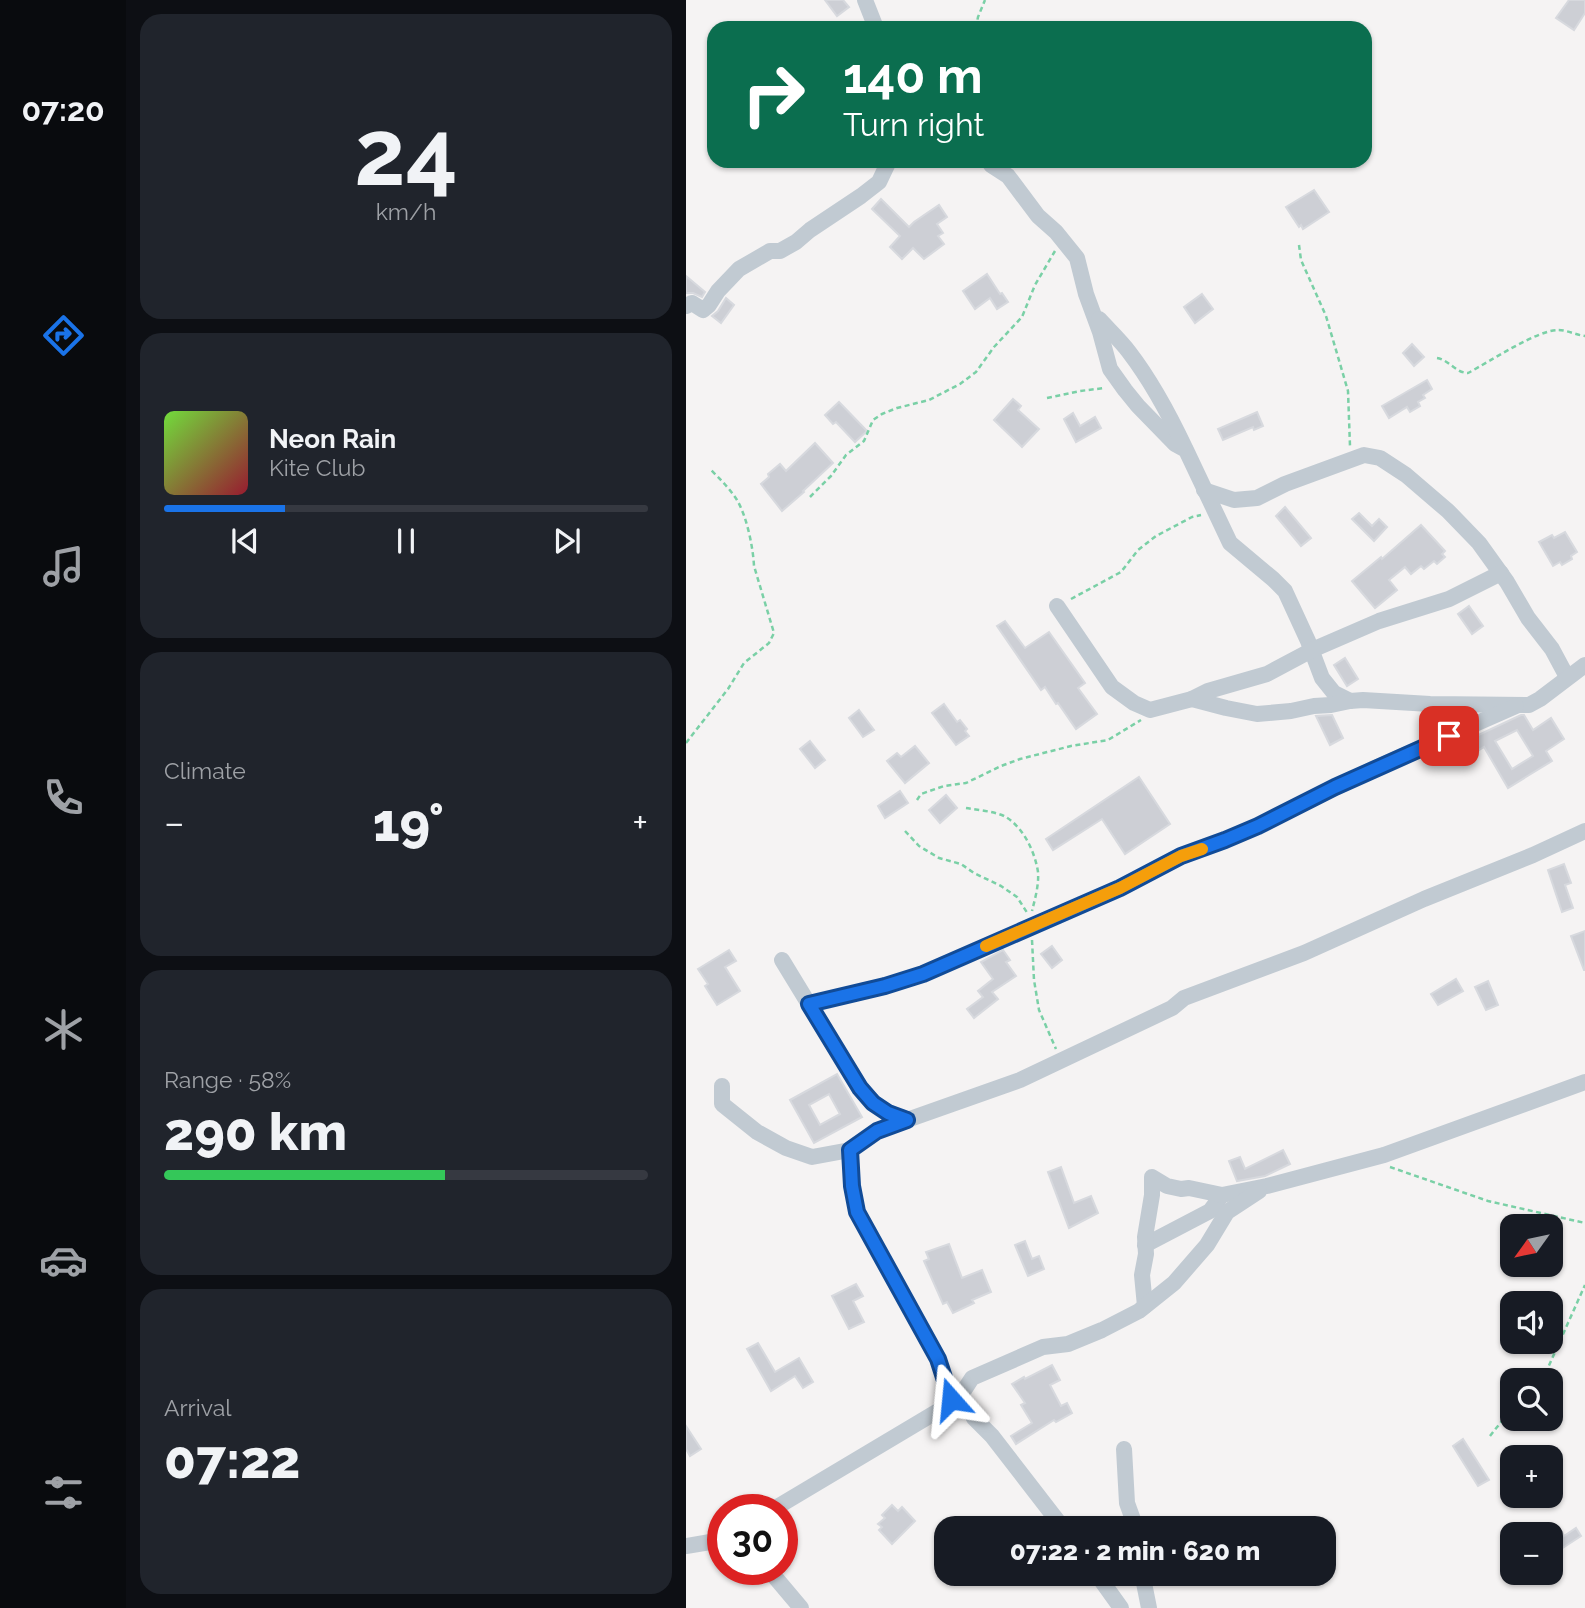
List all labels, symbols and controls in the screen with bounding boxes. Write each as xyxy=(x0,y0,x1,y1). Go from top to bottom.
text: 140 m xyxy=(843,47,983,104)
icon: right xyxy=(728,49,819,140)
text: 07:20 xyxy=(21,91,105,128)
text: 24 xyxy=(354,99,458,206)
text: Turn right xyxy=(843,106,984,143)
text: km/h xyxy=(376,198,436,225)
icon: directions xyxy=(39,311,88,360)
text: Neon Rain xyxy=(269,424,396,454)
text: Kite Club xyxy=(269,454,366,481)
icon: previous xyxy=(226,522,264,560)
icon: pause xyxy=(387,522,425,560)
icon: next xyxy=(548,522,586,560)
icon: music xyxy=(39,542,88,591)
pin xyxy=(1419,706,1479,766)
icon: arrive xyxy=(1430,717,1468,755)
text: Climate xyxy=(164,757,246,784)
icon: phone xyxy=(39,773,88,822)
text: 19° xyxy=(373,792,444,853)
text: − xyxy=(164,800,184,845)
text: + xyxy=(632,800,648,845)
icon: climate xyxy=(39,1005,88,1054)
text: Range · 58% xyxy=(164,1066,291,1093)
text: 290 km xyxy=(164,1101,347,1162)
north arrow xyxy=(1500,1214,1563,1278)
map controls xyxy=(1500,1214,1563,1585)
icon: car xyxy=(39,1236,88,1285)
button: sound xyxy=(1500,1291,1563,1354)
position arrow xyxy=(914,1362,988,1436)
button: search xyxy=(1500,1368,1563,1431)
text: Arrival xyxy=(164,1394,231,1421)
text: 07:22 xyxy=(164,1429,300,1490)
button: + xyxy=(1500,1445,1563,1508)
icon: filters xyxy=(39,1468,88,1517)
speed limit sign: 30 xyxy=(707,1494,798,1585)
button: − xyxy=(1500,1522,1563,1585)
text: 07:22 · 2 min · 620 m xyxy=(1010,1536,1260,1566)

